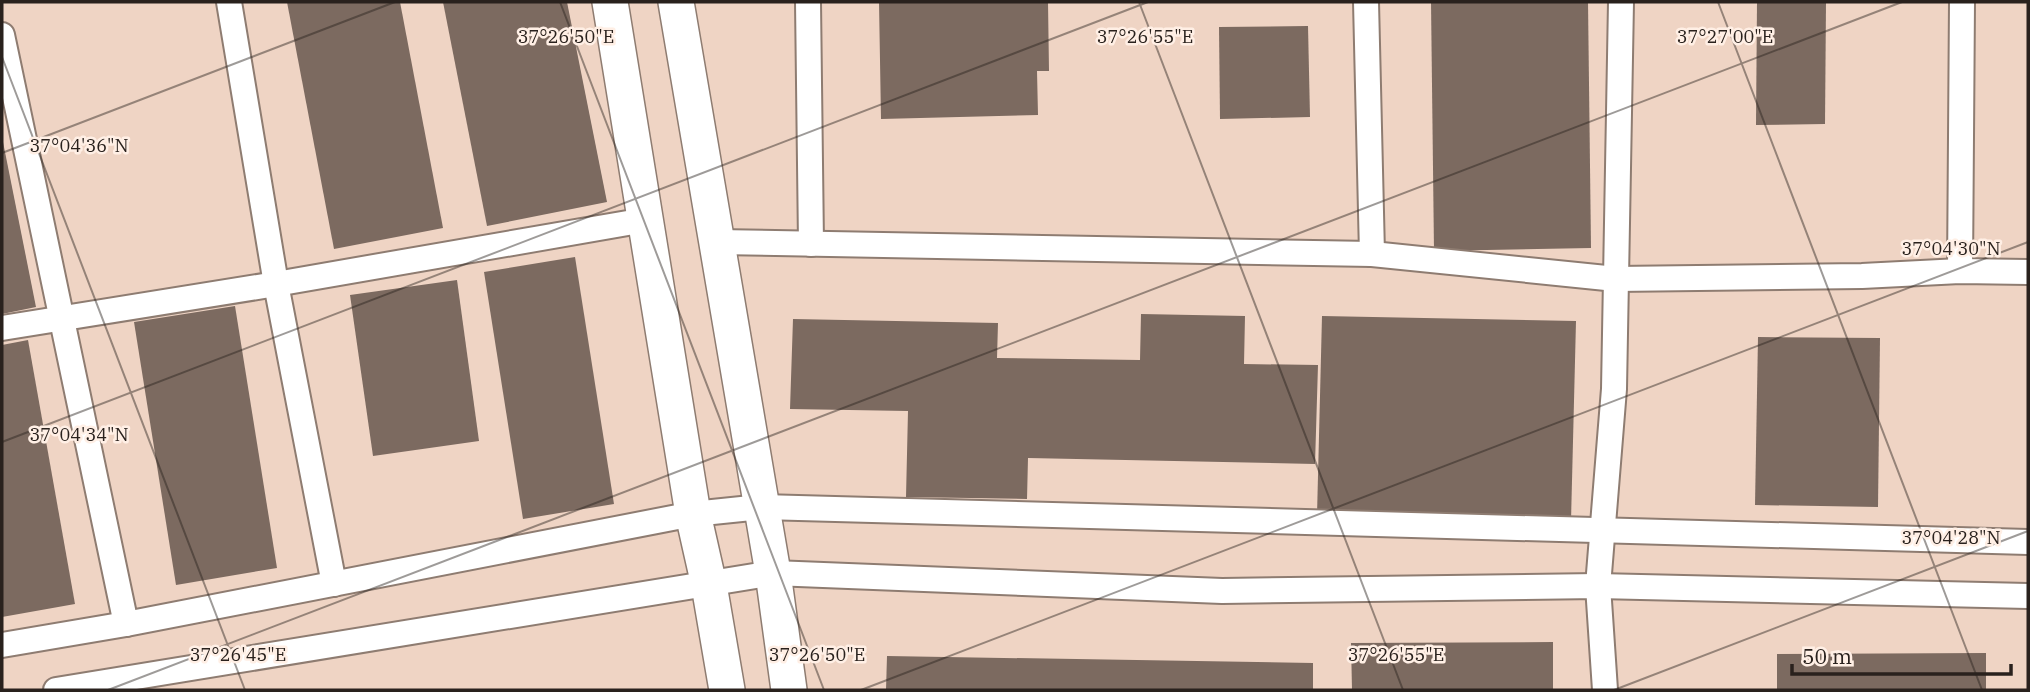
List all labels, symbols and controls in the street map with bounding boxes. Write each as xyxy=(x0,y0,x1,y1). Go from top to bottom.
text: 37°26'50"E xyxy=(518,25,614,48)
text: 37°26'55"E xyxy=(1097,25,1193,48)
text: 37°27'00"E xyxy=(1677,25,1773,48)
text: 37°04'36"N xyxy=(30,134,129,157)
text: 37°04'30"N xyxy=(1902,237,2001,260)
text: 37°04'34"N xyxy=(30,423,129,446)
text: 37°04'28"N xyxy=(1902,526,2001,549)
scale bar xyxy=(1792,632,2011,676)
text: 50 m xyxy=(1802,642,1852,670)
text: 37°26'45"E xyxy=(190,643,286,666)
text: 37°26'50"E xyxy=(769,643,865,666)
text: 37°26'55"E xyxy=(1348,643,1444,666)

